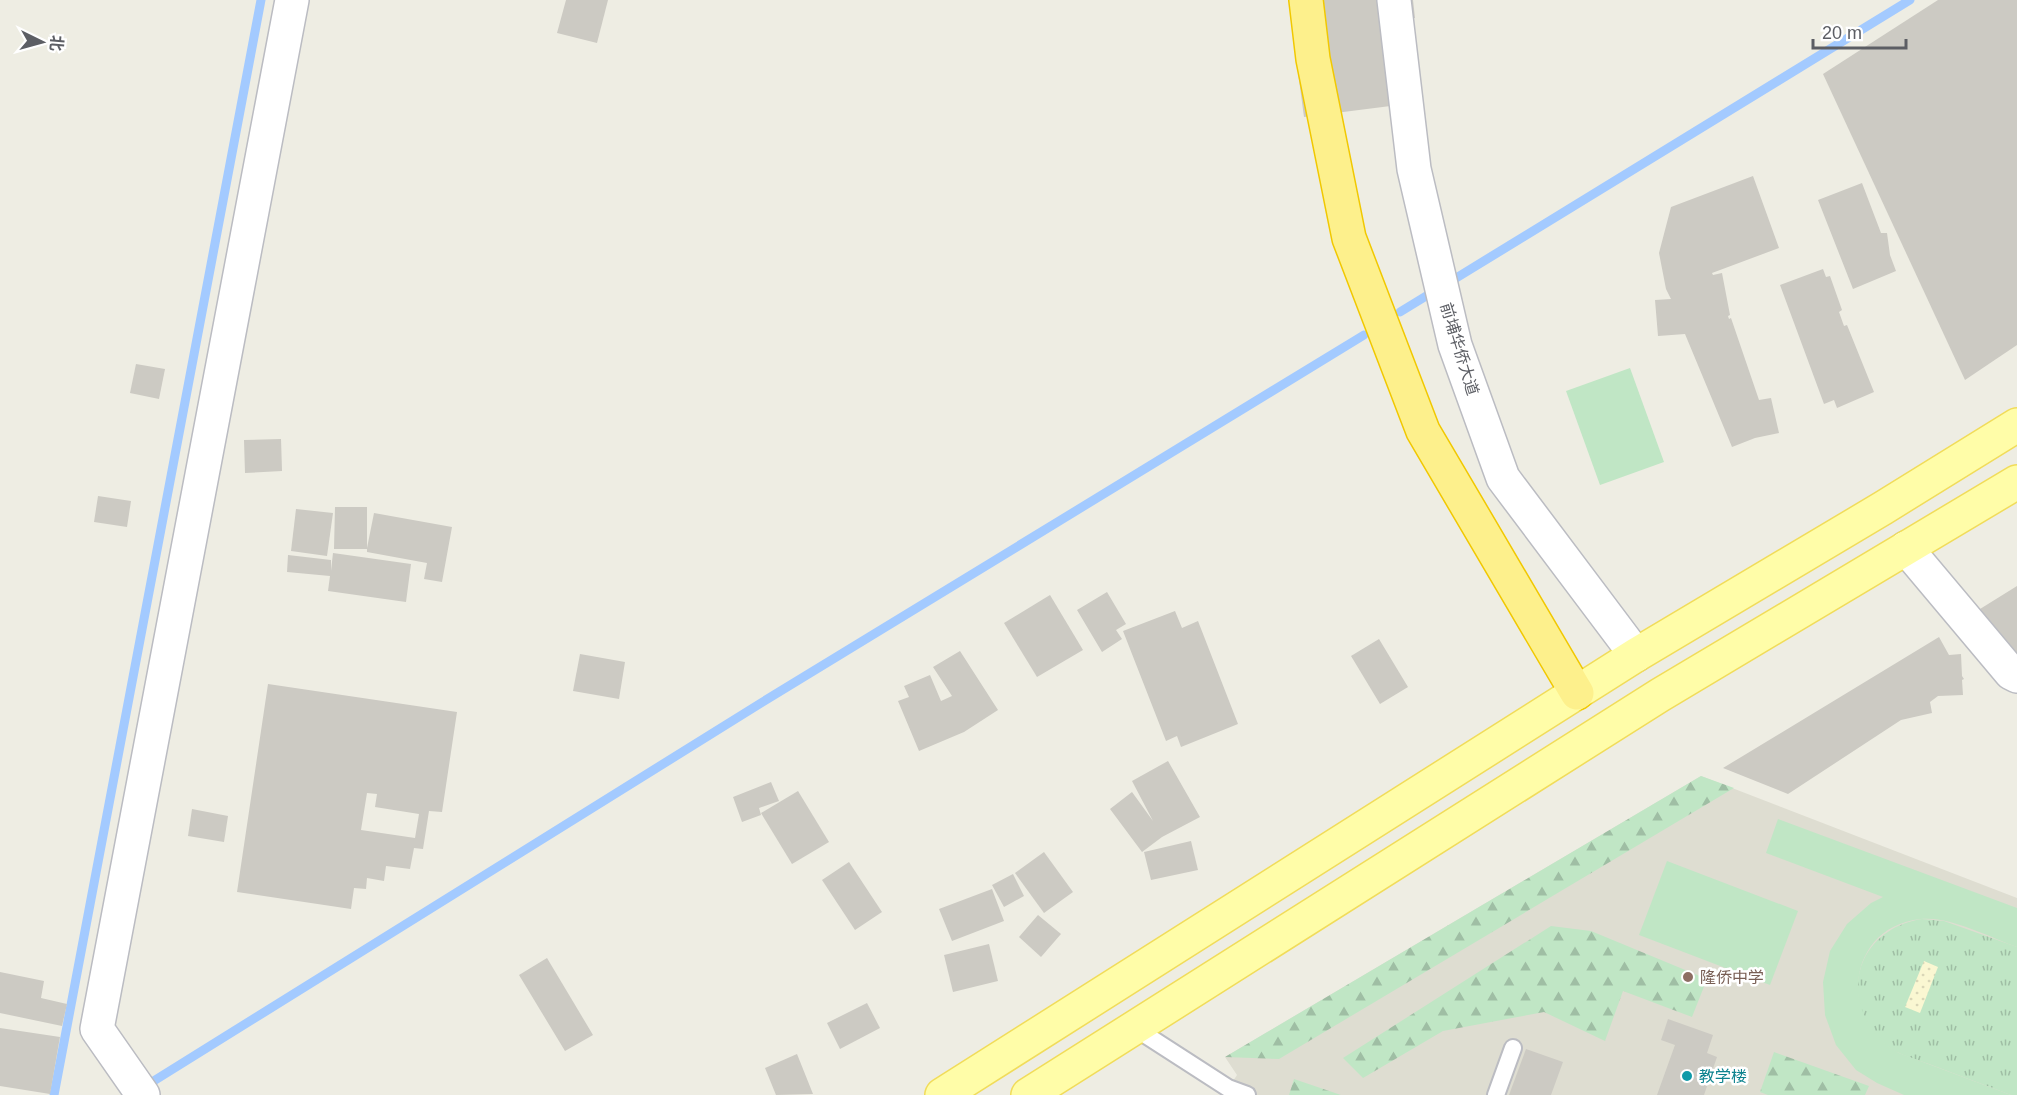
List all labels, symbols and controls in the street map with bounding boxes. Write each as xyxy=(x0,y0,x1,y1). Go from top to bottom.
north arrow xyxy=(12,12,72,72)
scale bar xyxy=(1813,12,1906,50)
text: 20 m xyxy=(1822,23,1862,43)
text: 北 xyxy=(47,35,66,52)
street label: 前埔华侨大道 xyxy=(1437,301,1482,398)
place label: 隆侨中学 xyxy=(1700,969,1764,986)
marker: 隆侨中学 xyxy=(1681,970,1695,984)
place label: 教学楼 xyxy=(1699,1068,1747,1085)
marker: 教学楼 xyxy=(1680,1069,1694,1083)

